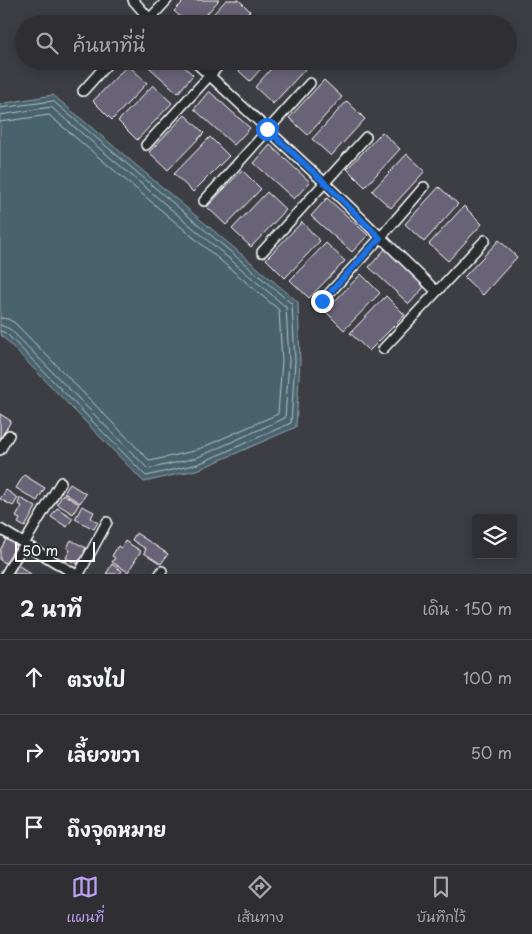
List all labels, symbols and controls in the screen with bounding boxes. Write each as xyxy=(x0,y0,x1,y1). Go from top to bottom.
search box xyxy=(15,15,517,70)
icon: search xyxy=(33,29,61,57)
text: ค้นหาที่นี่ xyxy=(73,30,145,58)
route start xyxy=(256,118,279,141)
route end xyxy=(311,290,334,313)
map controls xyxy=(472,514,517,559)
button: layers xyxy=(472,514,517,559)
scale bar xyxy=(15,539,95,562)
text: 50 m xyxy=(22,540,58,561)
text: 2 นาที xyxy=(20,592,82,624)
text: เดิน · 150 m xyxy=(423,596,512,620)
icon: ahead xyxy=(20,663,48,691)
text: ตรงไป xyxy=(67,665,125,693)
text: 100 m xyxy=(463,665,512,689)
icon: right xyxy=(20,738,48,766)
text: เลี้ยวขวา xyxy=(67,740,140,768)
text: 50 m xyxy=(471,740,512,764)
icon: arrive xyxy=(20,813,48,841)
text: ถึงจุดหมาย xyxy=(67,815,166,843)
tab: แผนที่ xyxy=(66,873,104,927)
tab: เส้นทาง xyxy=(237,873,283,927)
tab: บันทึกไว้ xyxy=(416,873,466,927)

